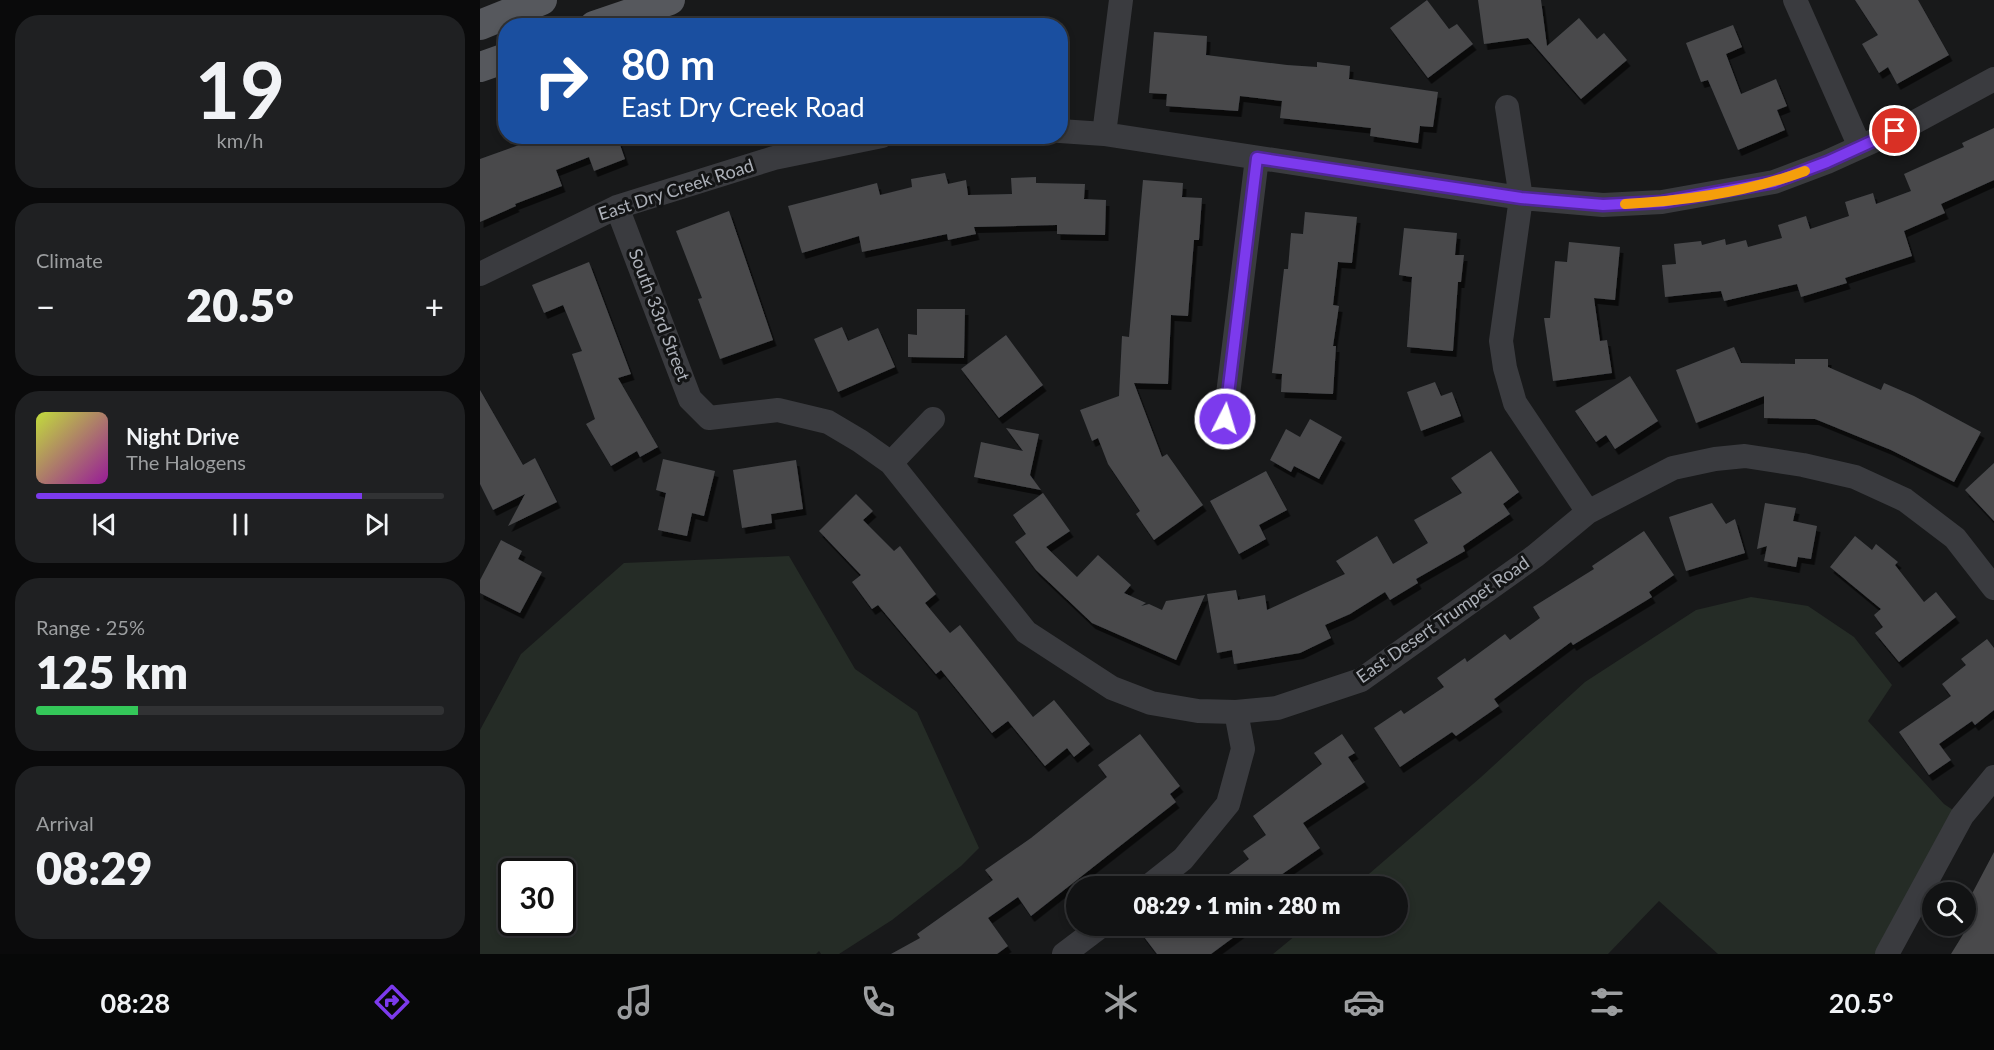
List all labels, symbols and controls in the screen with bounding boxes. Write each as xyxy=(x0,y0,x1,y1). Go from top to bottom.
text: 80 m xyxy=(621,39,715,89)
text: 19 xyxy=(195,42,285,136)
icon: right xyxy=(522,42,600,120)
text: East Dry Creek Road xyxy=(621,90,865,123)
pin xyxy=(1869,105,1920,156)
icon: arrive xyxy=(1878,114,1911,147)
text: km/h xyxy=(217,128,263,152)
street label: East Dry Creek Road xyxy=(595,153,756,225)
street label: South 33rd Street xyxy=(625,245,696,385)
text: Climate xyxy=(36,248,103,272)
text: 20.5° xyxy=(186,278,294,332)
text: − xyxy=(36,286,55,326)
text: + xyxy=(425,286,444,326)
position arrow xyxy=(1193,387,1257,451)
text: Night Drive xyxy=(126,423,239,450)
text: The Halogens xyxy=(126,450,246,474)
icon: previous xyxy=(88,508,121,541)
icon: pause xyxy=(224,508,257,541)
icon: next xyxy=(360,508,393,541)
street label: East Desert Trumpet Road xyxy=(1352,551,1533,687)
text: Range · 25% xyxy=(36,615,145,639)
text: 125 km xyxy=(36,645,188,699)
text: Arrival xyxy=(36,811,94,835)
text: 08:29 xyxy=(36,841,152,895)
speed limit sign: 30 xyxy=(498,858,576,936)
map controls xyxy=(1922,882,1976,936)
button: search xyxy=(1922,882,1976,936)
text: 08:29 · 1 min · 280 m xyxy=(1134,892,1340,919)
icon: directions xyxy=(371,981,413,1023)
icon: music xyxy=(614,981,656,1023)
icon: phone xyxy=(857,981,899,1023)
icon: climate xyxy=(1100,981,1142,1023)
icon: car xyxy=(1343,981,1385,1023)
icon: filters xyxy=(1586,981,1628,1023)
text: 08:28 xyxy=(100,986,170,1019)
text: 20.5° xyxy=(1829,986,1893,1019)

